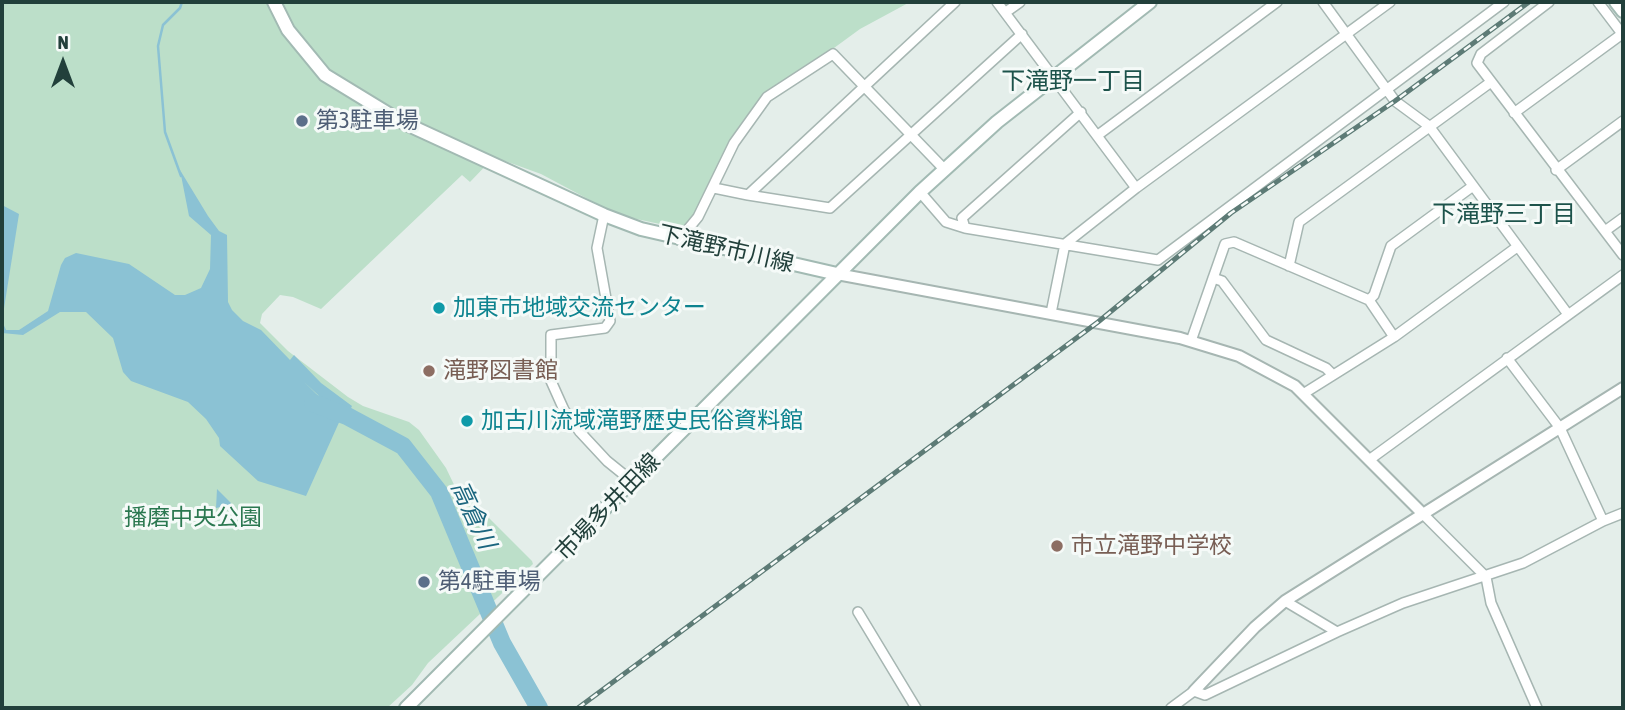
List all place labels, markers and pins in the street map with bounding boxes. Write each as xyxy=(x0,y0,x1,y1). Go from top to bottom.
place label: 第3駐車場 xyxy=(316,107,419,135)
marker: 第3駐車場 xyxy=(294,113,310,129)
place label: 加東市地域交流センター xyxy=(453,294,706,322)
marker: 加東市地域交流センター xyxy=(431,300,447,316)
place label: 滝野図書館 xyxy=(443,357,558,385)
marker: 滝野図書館 xyxy=(421,363,437,379)
place label: 加古川流域滝野歴史民俗資料館 xyxy=(481,407,803,435)
marker: 加古川流域滝野歴史民俗資料館 xyxy=(459,413,475,429)
place label: 市立滝野中学校 xyxy=(1071,532,1232,560)
marker: 市立滝野中学校 xyxy=(1049,538,1065,554)
place label: 第4駐車場 xyxy=(438,568,541,596)
marker: 第4駐車場 xyxy=(416,574,432,590)

